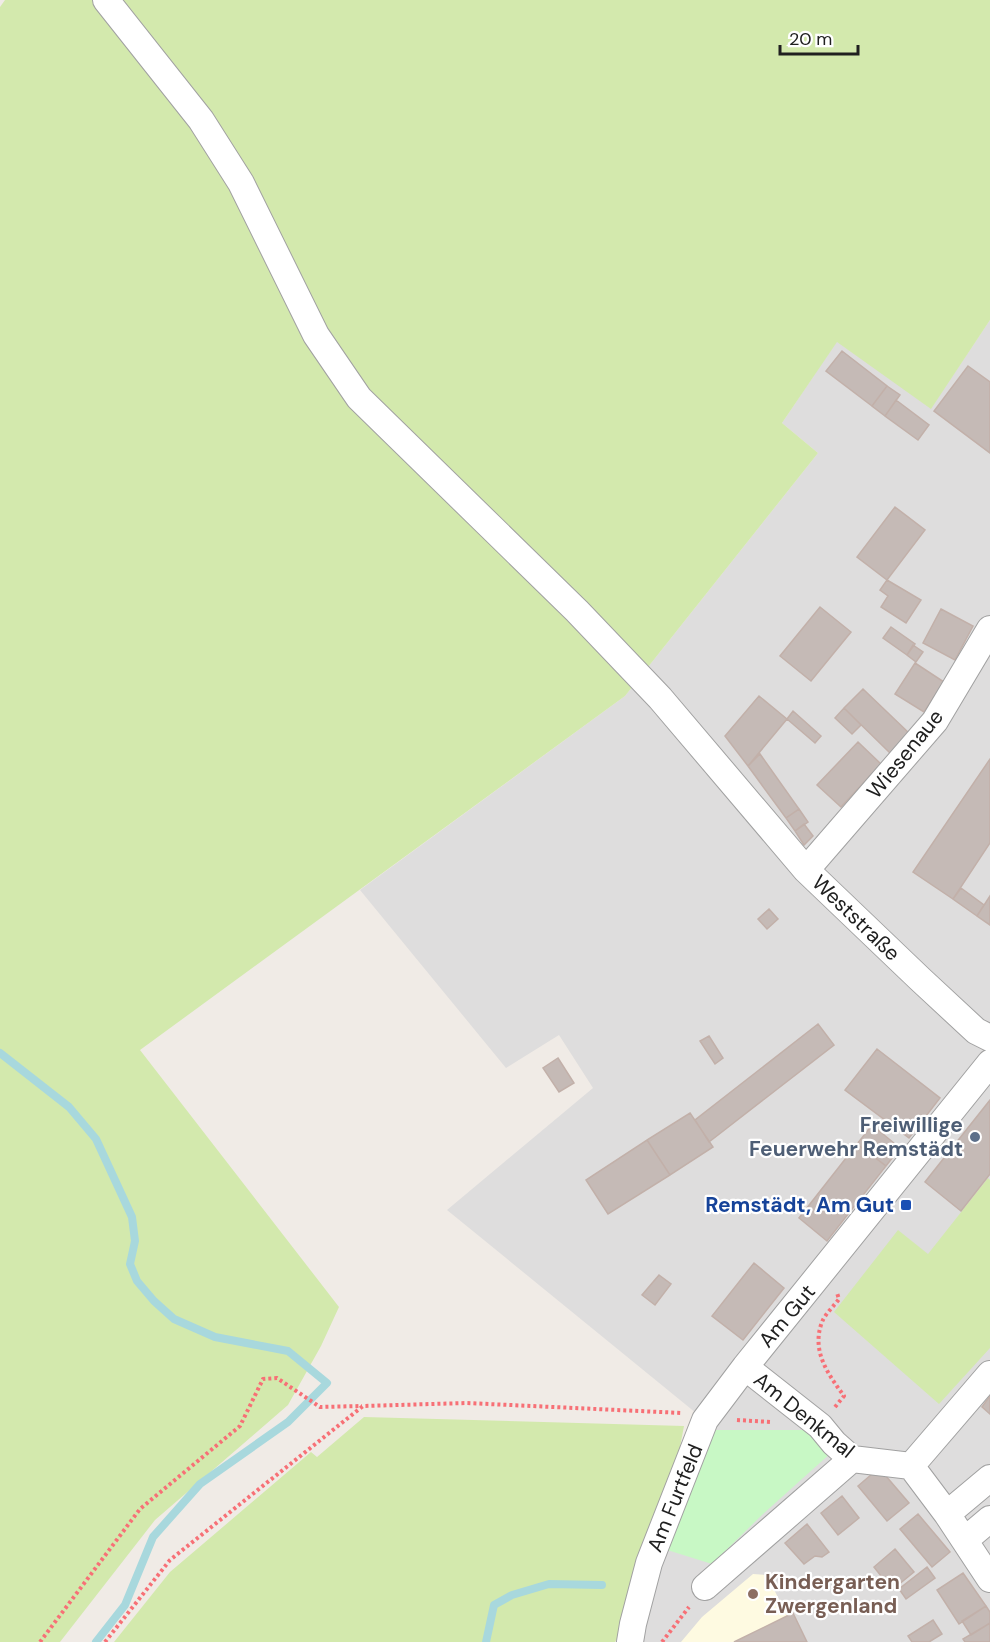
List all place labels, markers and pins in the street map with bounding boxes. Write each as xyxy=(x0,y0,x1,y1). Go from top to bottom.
place label: Freiwillige Feuerwehr Remstädt xyxy=(749,1111,963,1163)
marker: Freiwillige Feuerwehr Remstädt xyxy=(968,1130,982,1144)
place label: Remstädt, Am Gut xyxy=(705,1191,894,1219)
marker: Remstädt, Am Gut xyxy=(899,1198,913,1212)
place label: Kindergarten Zwergenland xyxy=(765,1568,900,1620)
marker: Kindergarten Zwergenland xyxy=(746,1587,760,1601)

